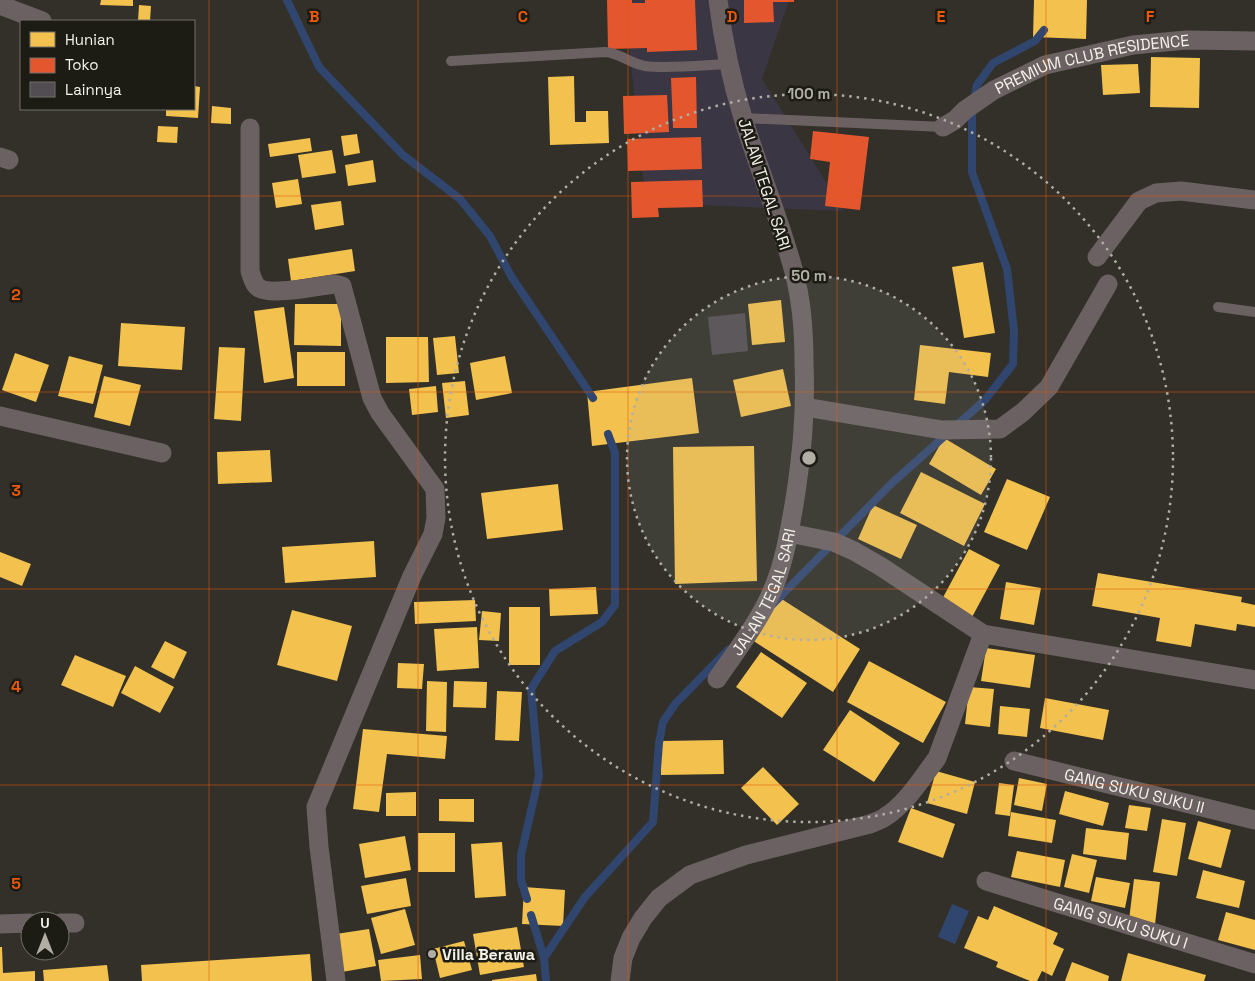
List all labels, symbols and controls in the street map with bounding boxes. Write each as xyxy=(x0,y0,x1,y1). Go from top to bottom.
text: B xyxy=(309,6,319,27)
text: C xyxy=(518,6,528,27)
text: D xyxy=(727,6,737,27)
text: E xyxy=(937,6,946,27)
text: F xyxy=(1146,6,1155,27)
legend xyxy=(20,20,195,110)
text: Hunian xyxy=(65,30,115,49)
street label: PREMIUM CLUB RESIDENCE xyxy=(991,30,1190,99)
text: Toko xyxy=(65,55,99,74)
text: Lainnya xyxy=(65,80,122,99)
text: 100 m xyxy=(788,84,830,103)
street label: JALAN TEGAL SARI xyxy=(733,115,796,253)
text: 50 m xyxy=(791,266,827,285)
text: 2 xyxy=(11,284,21,305)
centre of rings xyxy=(800,449,818,467)
text: 3 xyxy=(11,480,21,501)
street label: JALAN TEGAL SARI xyxy=(727,527,801,660)
text: 4 xyxy=(11,676,21,697)
street label: GANG SUKU SUKU II xyxy=(1062,764,1207,818)
text: 5 xyxy=(11,873,21,894)
street label: GANG SUKU SUKU I xyxy=(1051,892,1191,954)
north arrow xyxy=(20,911,70,961)
text: U xyxy=(40,914,50,932)
place label: Villa Berawa xyxy=(442,944,535,965)
marker: Villa Berawa xyxy=(426,948,438,960)

